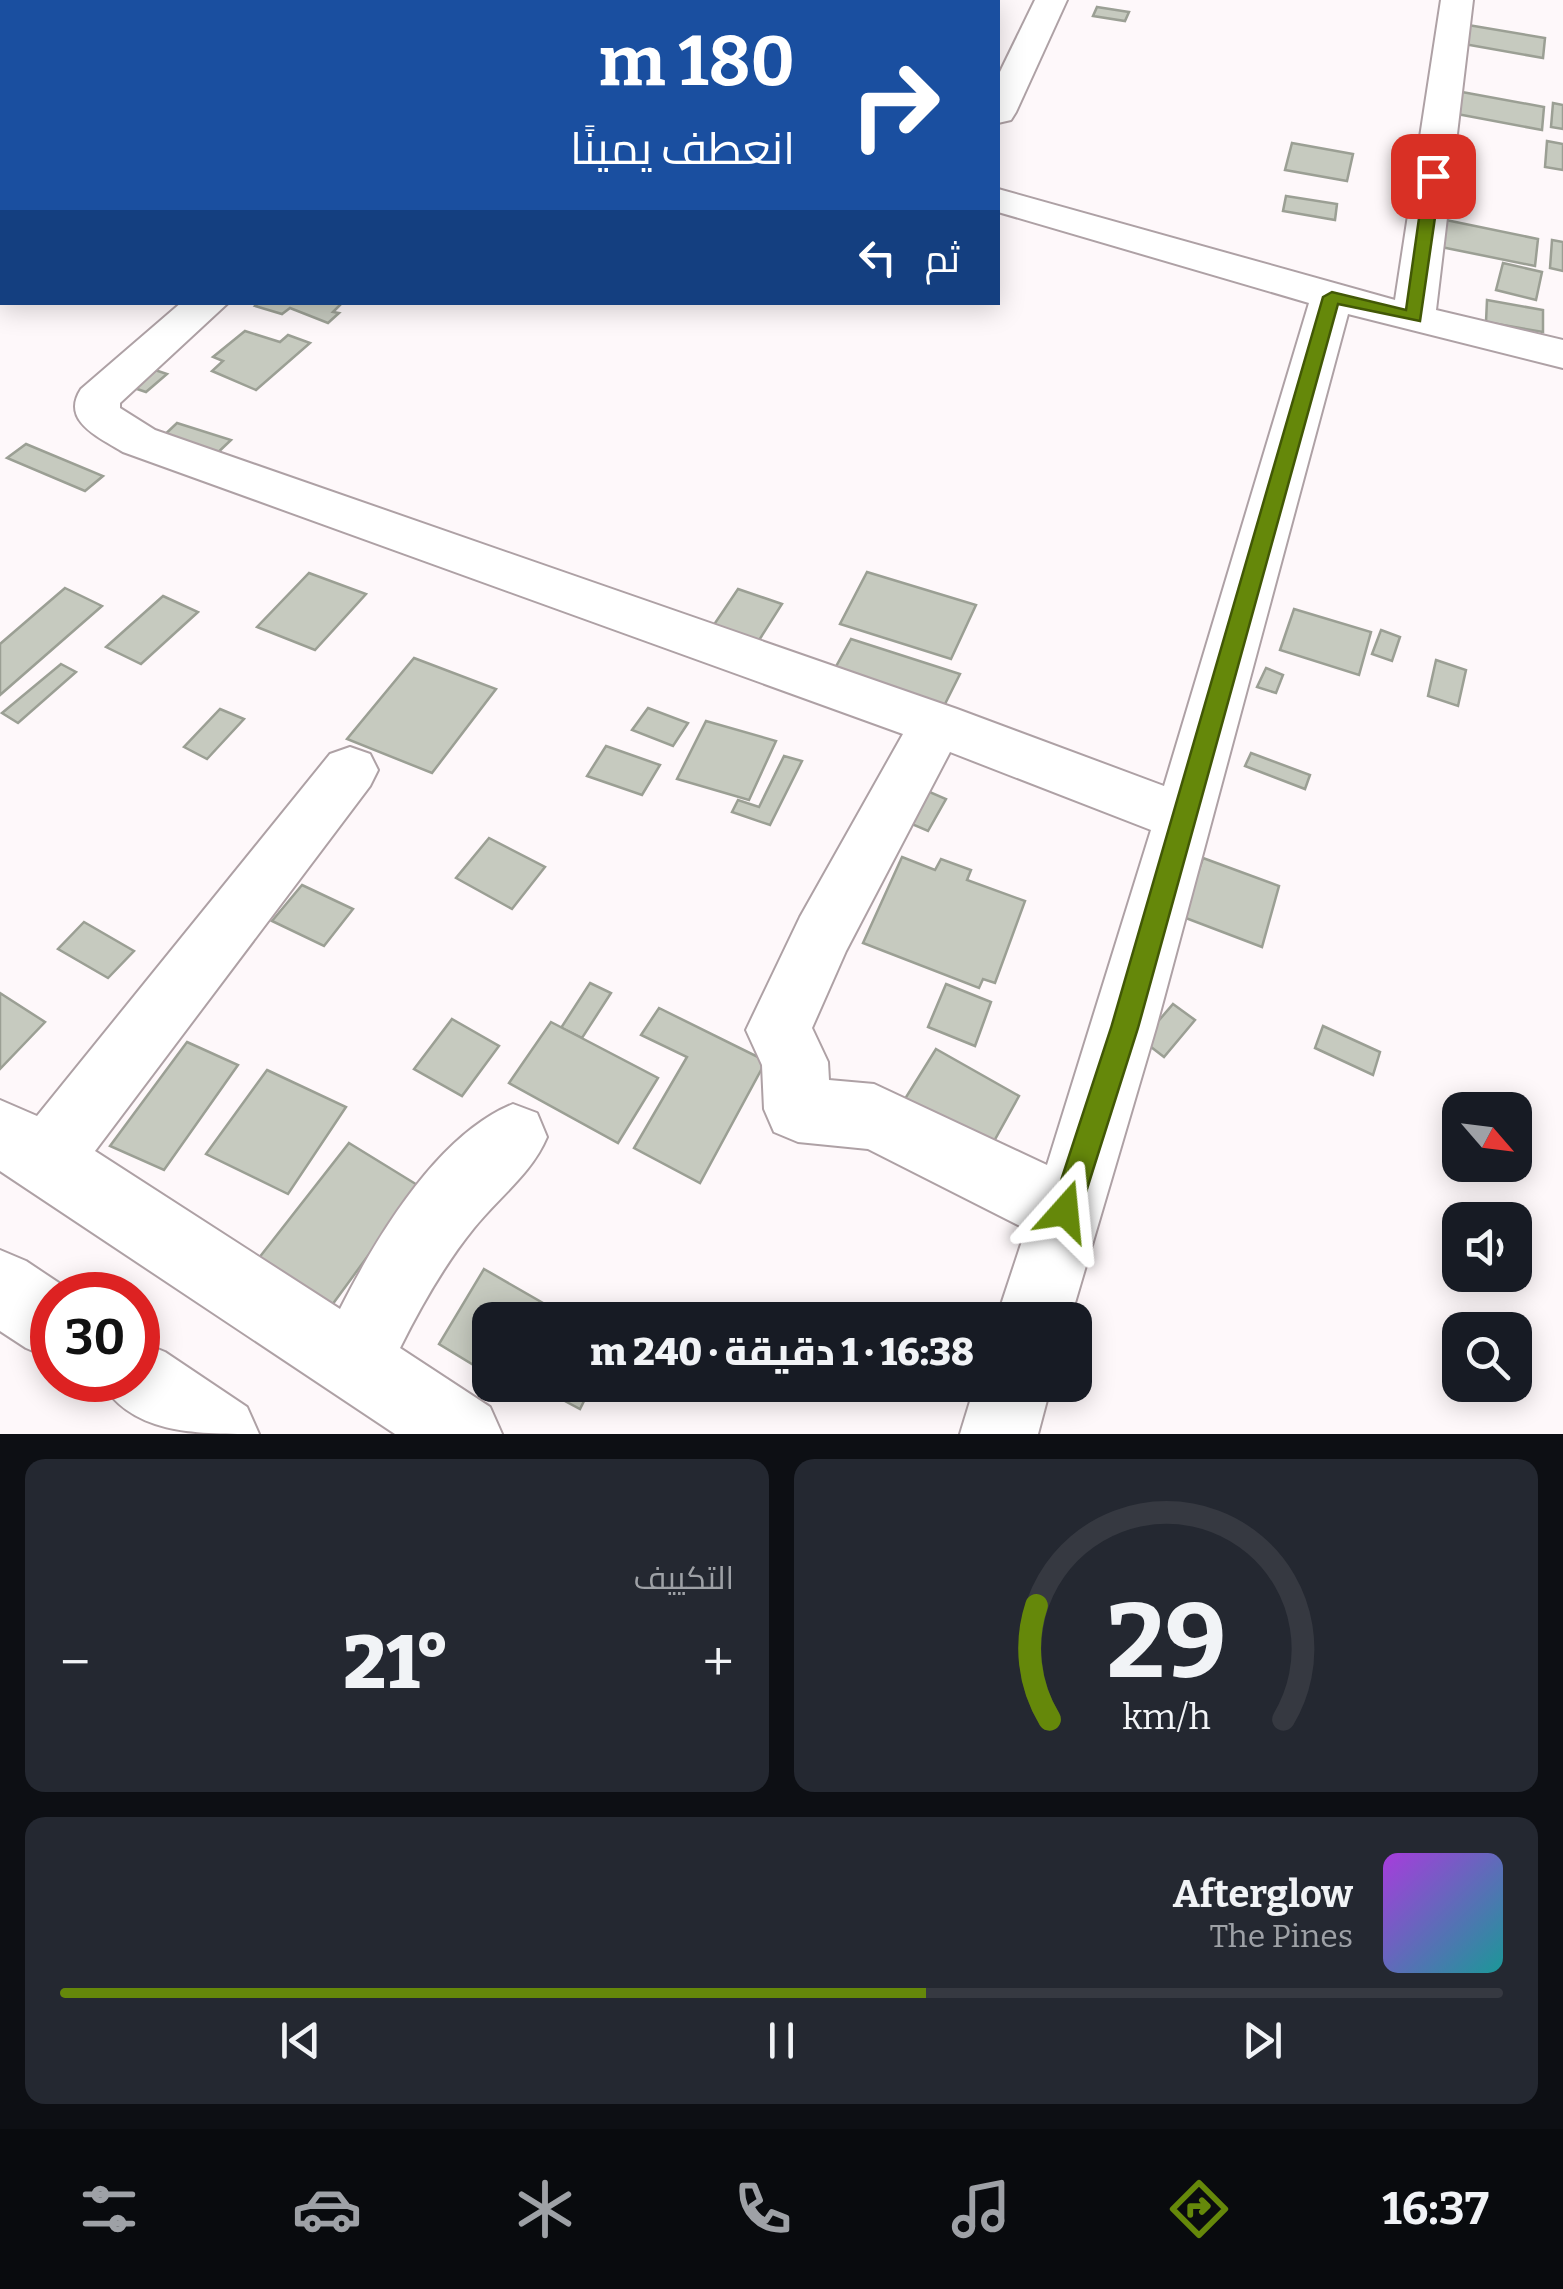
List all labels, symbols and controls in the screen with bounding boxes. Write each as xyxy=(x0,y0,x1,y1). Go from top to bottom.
text: 180 m xyxy=(599,20,795,104)
icon: right xyxy=(830,40,960,170)
text: انعطف يمينًا xyxy=(570,122,795,176)
pin xyxy=(1391,134,1476,219)
icon: arrive xyxy=(1406,149,1461,204)
icon: left xyxy=(850,230,905,285)
text: ثم xyxy=(925,236,960,282)
north arrow xyxy=(1442,1092,1532,1182)
map controls xyxy=(1442,1092,1532,1402)
position arrow xyxy=(1013,1159,1117,1263)
button: sound xyxy=(1442,1202,1532,1292)
speed limit sign: 30 xyxy=(30,1272,160,1402)
button: search xyxy=(1442,1312,1532,1402)
text: 16:38 · 1 دقيقة · 240 m xyxy=(590,1329,974,1375)
text: التكييف xyxy=(634,1559,734,1597)
text: 29 xyxy=(1106,1580,1226,1705)
text: 21° xyxy=(343,1618,450,1708)
text: − xyxy=(60,1630,90,1696)
text: + xyxy=(703,1630,734,1696)
text: km/h xyxy=(1122,1696,1210,1738)
text: Afterglow xyxy=(1173,1871,1353,1917)
text: The Pines xyxy=(1210,1917,1353,1955)
icon: previous xyxy=(273,2013,328,2068)
icon: pause xyxy=(754,2013,809,2068)
icon: next xyxy=(1235,2013,1290,2068)
icon: filters xyxy=(74,2174,144,2244)
icon: car xyxy=(292,2174,362,2244)
icon: climate xyxy=(510,2174,580,2244)
icon: phone xyxy=(728,2174,798,2244)
icon: music xyxy=(946,2174,1016,2244)
icon: directions xyxy=(1164,2174,1234,2244)
text: 16:37 xyxy=(1382,2182,1489,2236)

